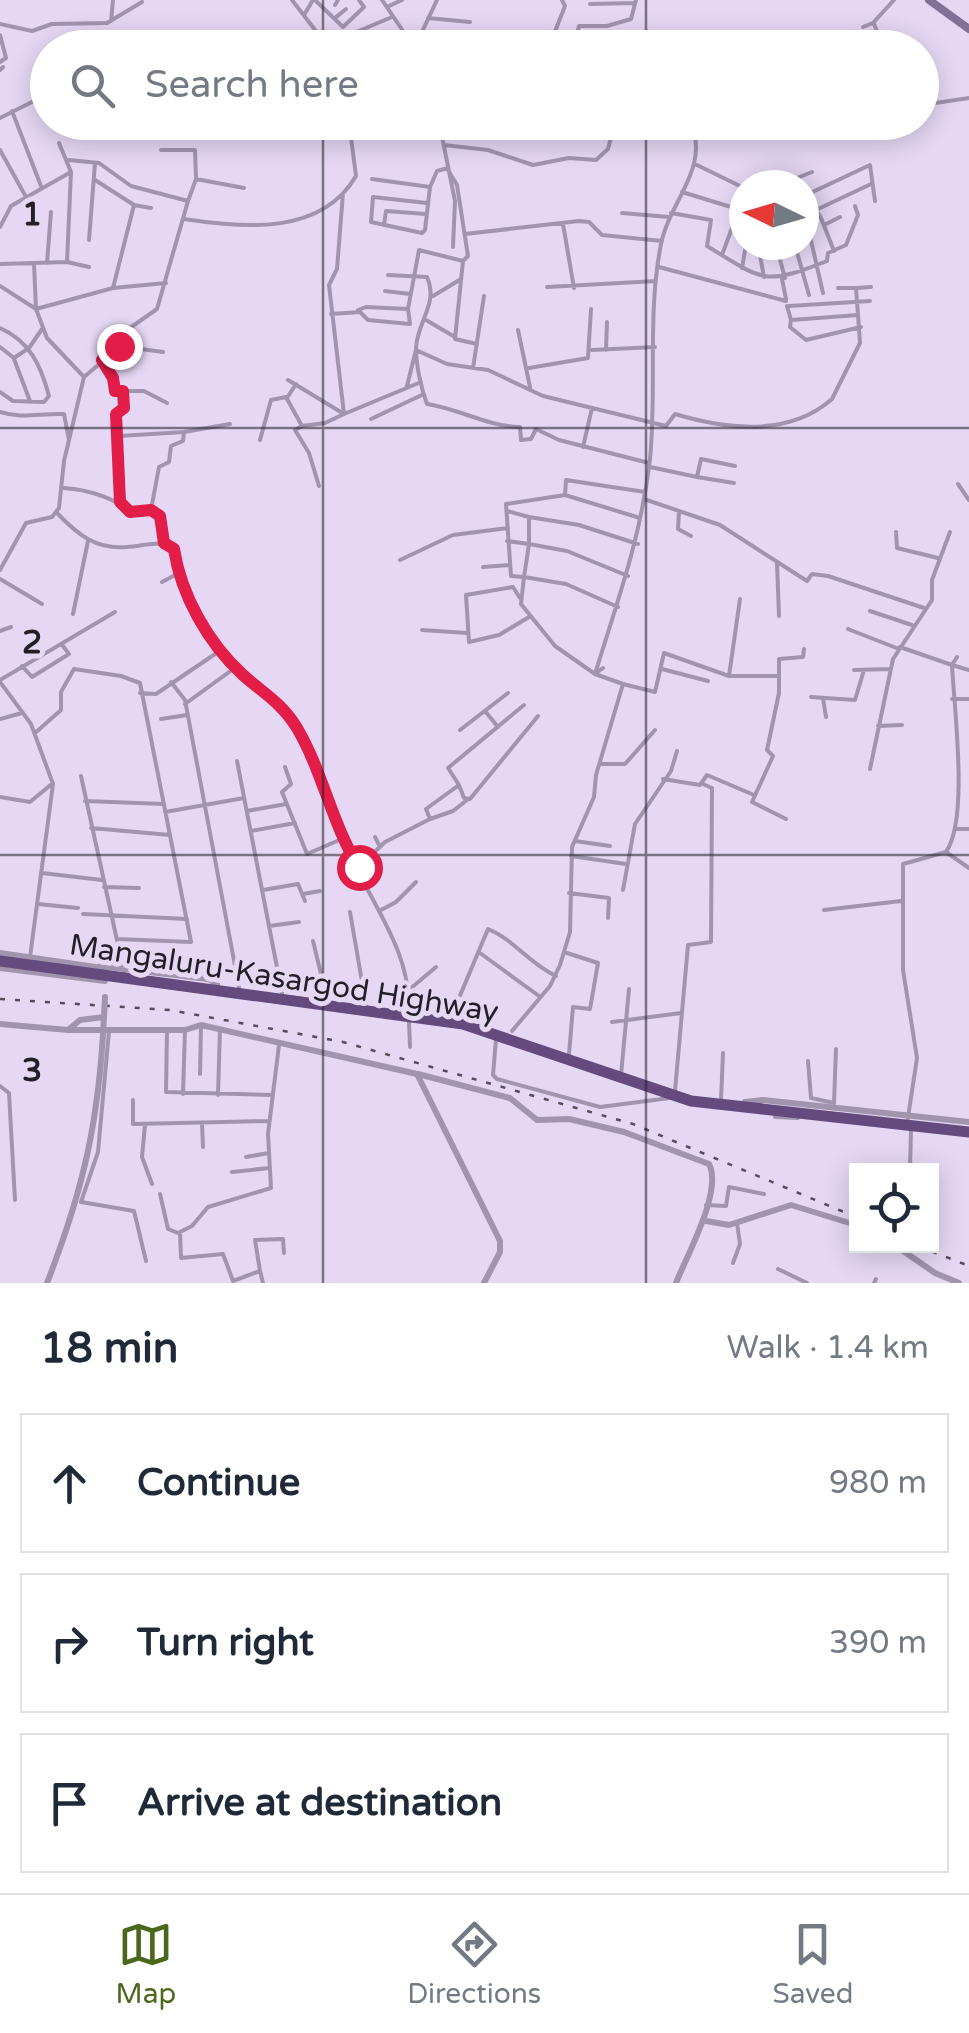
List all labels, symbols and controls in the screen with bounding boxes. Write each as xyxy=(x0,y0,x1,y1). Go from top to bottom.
search box xyxy=(30,30,939,140)
icon: search xyxy=(65,58,120,113)
text: Search here xyxy=(145,62,359,108)
north arrow xyxy=(729,170,819,260)
text: 1 xyxy=(22,196,42,234)
route end xyxy=(97,324,143,370)
text: 2 xyxy=(22,624,42,662)
route start xyxy=(337,845,383,891)
street label: Mangaluru-Kasargod Highway xyxy=(67,926,501,1031)
text: 3 xyxy=(22,1052,42,1090)
map controls xyxy=(849,1163,939,1253)
button: locate xyxy=(849,1163,939,1253)
text: 18 min xyxy=(40,1323,178,1374)
text: Walk · 1.4 km xyxy=(727,1329,929,1367)
icon: ahead xyxy=(42,1456,97,1511)
text: Continue xyxy=(137,1460,300,1506)
text: 980 m xyxy=(829,1464,927,1502)
icon: right xyxy=(42,1616,97,1671)
text: Turn right xyxy=(137,1620,314,1666)
text: 390 m xyxy=(829,1624,927,1662)
icon: arrive xyxy=(42,1776,97,1831)
text: Arrive at destination xyxy=(137,1780,502,1826)
tab: Map xyxy=(116,1917,176,2011)
tab: Directions xyxy=(407,1917,541,2011)
tab: Saved xyxy=(772,1917,853,2011)

